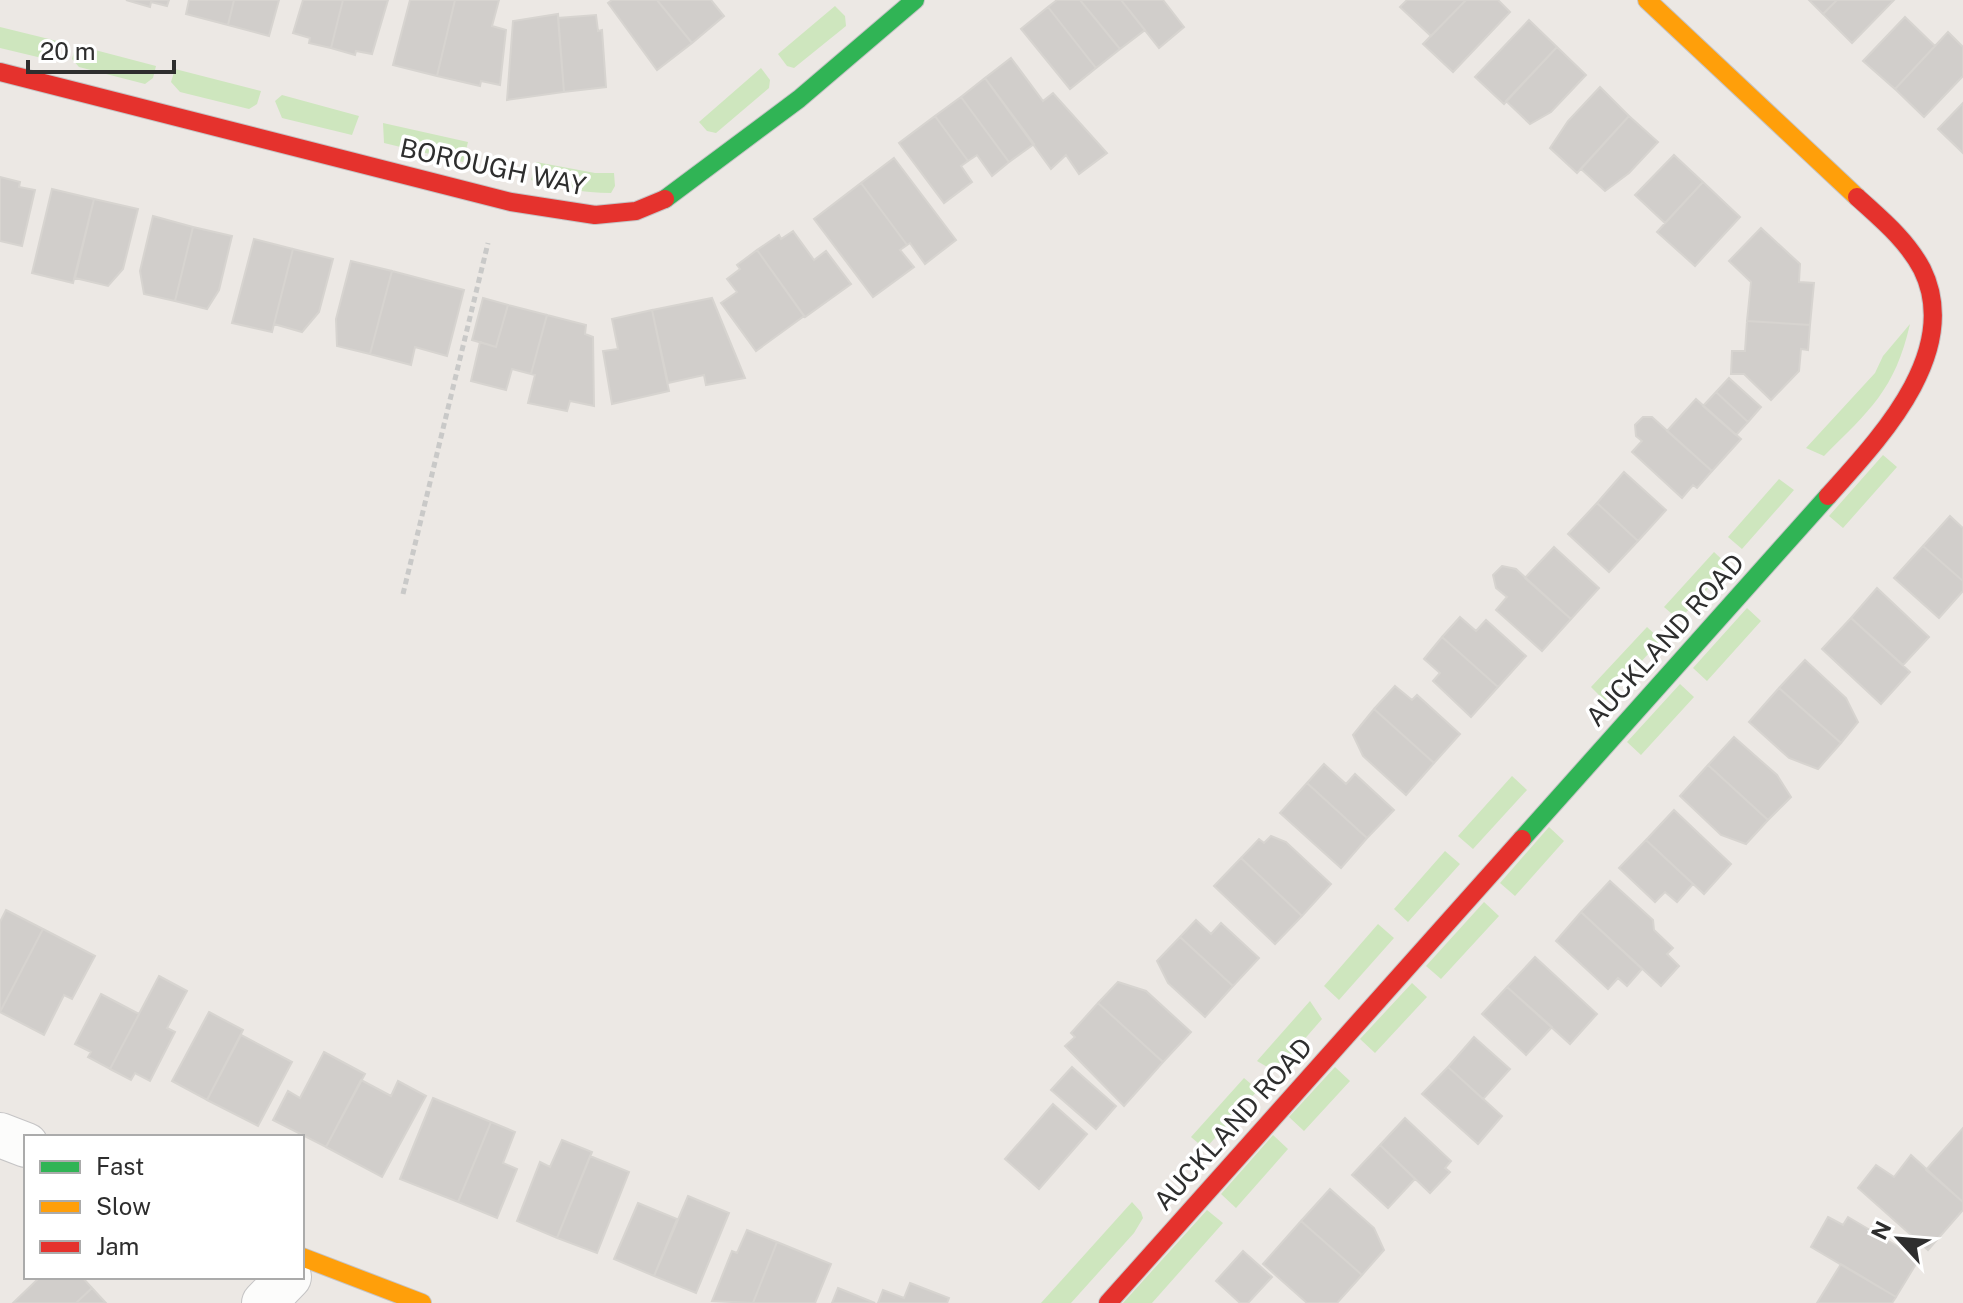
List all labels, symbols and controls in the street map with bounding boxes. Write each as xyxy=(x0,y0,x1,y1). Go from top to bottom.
scale bar xyxy=(28,24,174,74)
text: 20 m xyxy=(40,37,96,65)
street label: BOROUGH WAY xyxy=(397,132,589,201)
street label: AUCKLAND ROAD xyxy=(1579,547,1750,732)
street label: AUCKLAND ROAD xyxy=(1147,1031,1318,1216)
legend xyxy=(24,1135,304,1279)
text: Fast xyxy=(96,1152,144,1180)
text: Slow xyxy=(96,1192,151,1220)
north arrow xyxy=(1859,1199,1939,1279)
text: N xyxy=(1866,1217,1896,1244)
text: Jam xyxy=(96,1232,139,1260)

